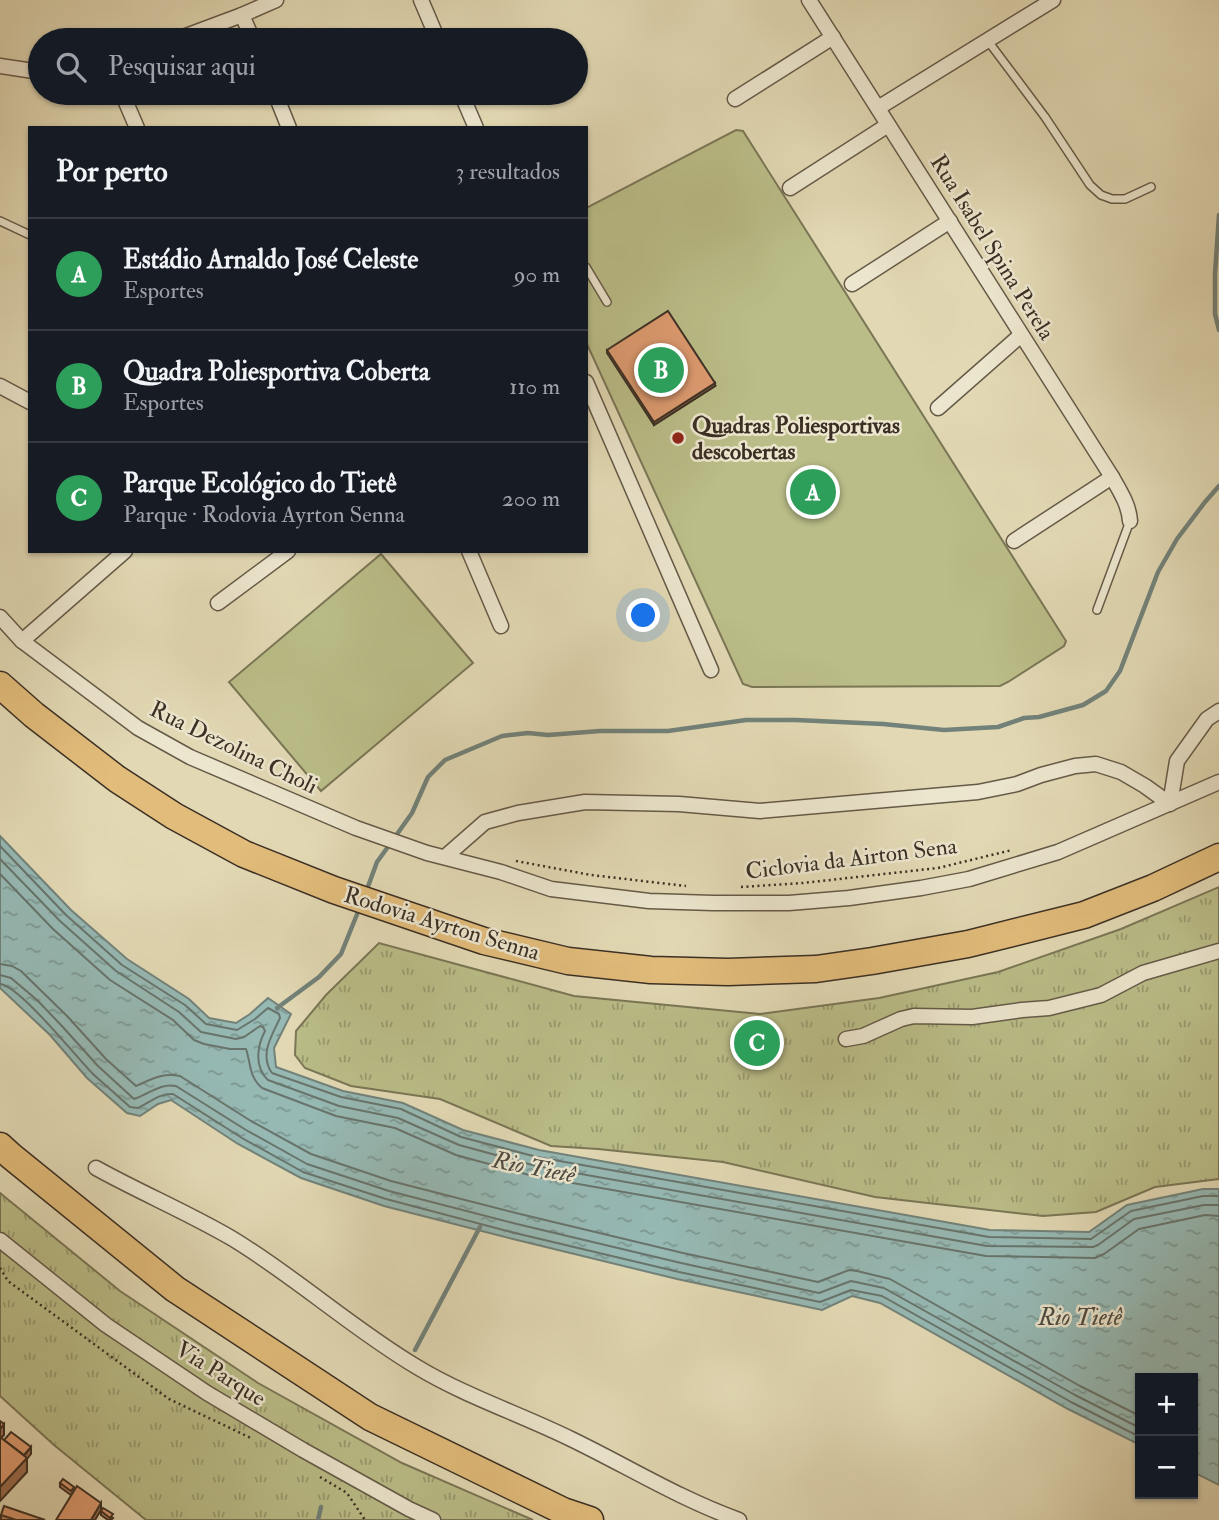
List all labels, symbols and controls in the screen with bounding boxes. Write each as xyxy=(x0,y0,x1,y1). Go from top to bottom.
search box xyxy=(28,28,588,105)
icon: search xyxy=(52,48,90,86)
text: Pesquisar aqui xyxy=(108,51,256,83)
street label: Rua Isabel Spina Perela xyxy=(923,149,1062,346)
text: Por perto xyxy=(56,153,168,190)
text: 3 resultados xyxy=(456,157,560,186)
text: Estádio Arnaldo José Celeste xyxy=(123,244,418,276)
text: A xyxy=(72,260,86,289)
text: 90 m xyxy=(514,260,560,289)
text: Esportes xyxy=(123,276,204,305)
pin: B xyxy=(638,344,684,396)
text: Quadra Poliesportiva Coberta xyxy=(123,356,430,388)
text: B xyxy=(71,372,87,401)
text: 110 m xyxy=(509,372,560,401)
text: Esportes xyxy=(123,388,204,417)
place label: Quadras Poliesportivas descobertas xyxy=(692,411,900,466)
marker: Quadras Poliesportivas descobertas xyxy=(670,430,686,446)
pin: A xyxy=(790,466,836,518)
text: Parque Ecológico do Tietê xyxy=(123,468,397,500)
text: C xyxy=(71,484,87,513)
text: 200 m xyxy=(502,484,560,513)
text: Parque · Rodovia Ayrton Senna xyxy=(123,500,405,529)
your location xyxy=(626,598,660,632)
street label: Rua Dezolina Choli xyxy=(145,694,322,801)
street label: Ciclovia da Airton Sena xyxy=(744,831,959,886)
street label: Rodovia Ayrton Senna xyxy=(340,880,544,967)
pin: C xyxy=(734,1017,780,1069)
water label: Rio Tietê xyxy=(489,1144,579,1191)
water label: Rio Tietê xyxy=(1037,1302,1123,1333)
street label: Via Parque xyxy=(170,1334,272,1413)
map controls xyxy=(1135,1373,1198,1499)
button: + xyxy=(1135,1373,1198,1436)
button: − xyxy=(1135,1436,1198,1499)

